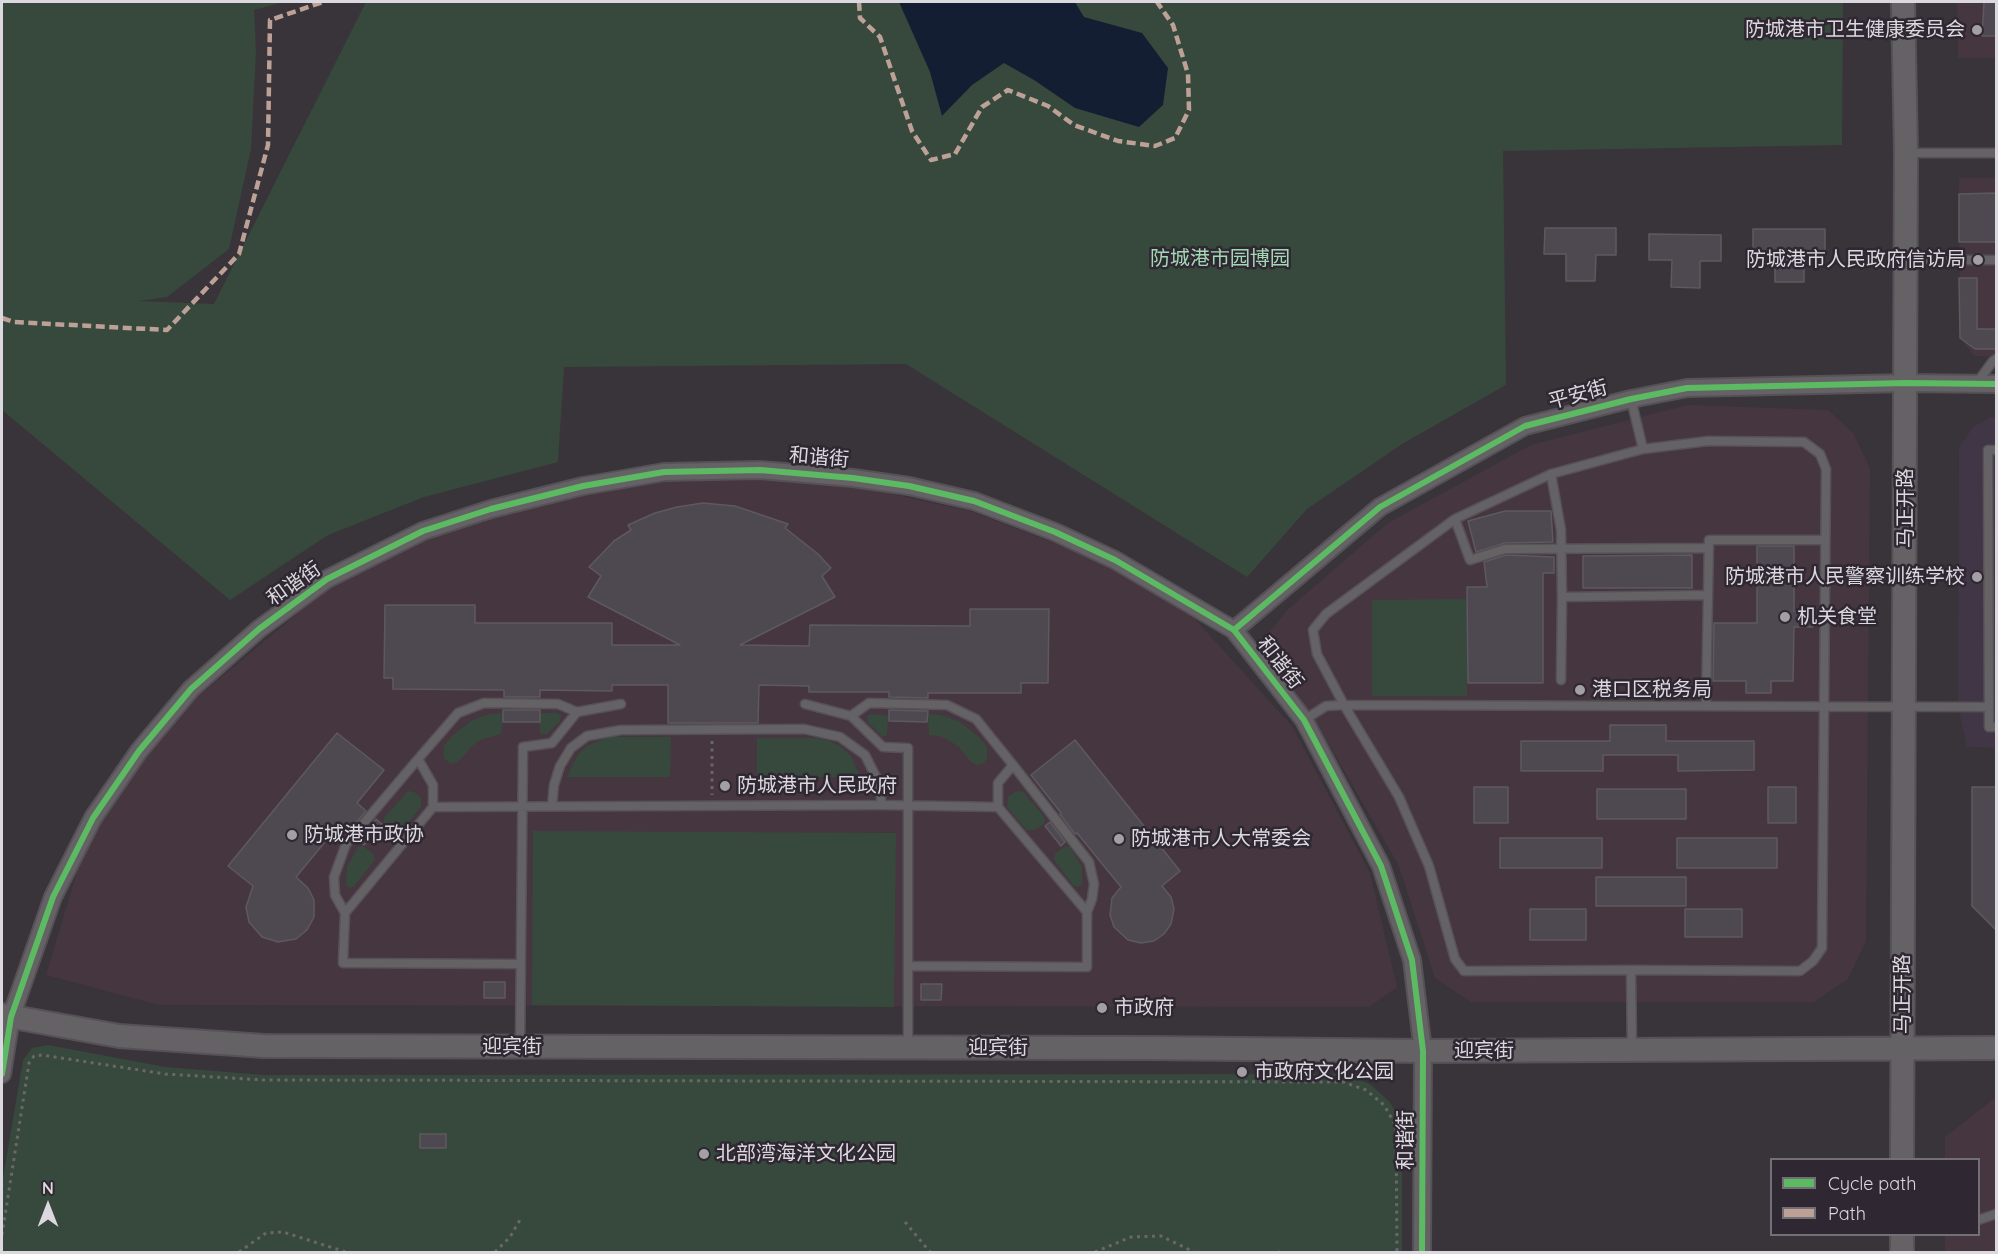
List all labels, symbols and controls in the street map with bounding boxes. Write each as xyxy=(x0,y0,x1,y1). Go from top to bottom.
place label: 防城港市卫生健康委员会 xyxy=(1745,18,1965,42)
marker: 防城港市卫生健康委员会 xyxy=(1970,23,1984,37)
park label: 防城港市园博园 xyxy=(1150,247,1290,271)
place label: 防城港市人民政府信访局 xyxy=(1746,248,1966,272)
marker: 防城港市人民政府信访局 xyxy=(1971,253,1985,267)
street label: 平安街 xyxy=(1546,376,1610,414)
street label: 和谐街 xyxy=(788,443,850,473)
street label: 马正开路 xyxy=(1894,468,1918,548)
street label: 和谐街 xyxy=(263,557,325,611)
place label: 防城港市人民警察训练学校 xyxy=(1725,565,1965,589)
marker: 防城港市人民警察训练学校 xyxy=(1970,570,1984,584)
place label: 机关食堂 xyxy=(1797,605,1877,629)
marker: 机关食堂 xyxy=(1778,610,1792,624)
street label: 和谐街 xyxy=(1252,632,1308,694)
place label: 港口区税务局 xyxy=(1592,678,1712,702)
marker: 港口区税务局 xyxy=(1573,683,1587,697)
place label: 防城港市人民政府 xyxy=(737,774,897,798)
marker: 防城港市人民政府 xyxy=(718,779,732,793)
place label: 防城港市政协 xyxy=(304,823,424,847)
place label: 防城港市人大常委会 xyxy=(1131,827,1311,851)
marker: 防城港市政协 xyxy=(285,828,299,842)
marker: 防城港市人大常委会 xyxy=(1112,832,1126,846)
street label: 马正开路 xyxy=(1891,954,1915,1034)
place label: 市政府 xyxy=(1114,996,1174,1020)
marker: 市政府 xyxy=(1095,1001,1109,1015)
street label: 迎宾街 xyxy=(482,1035,542,1059)
street label: 迎宾街 xyxy=(968,1036,1028,1060)
street label: 迎宾街 xyxy=(1454,1039,1514,1063)
place label: 市政府文化公园 xyxy=(1254,1060,1394,1084)
marker: 市政府文化公园 xyxy=(1235,1065,1249,1079)
street label: 和谐街 xyxy=(1394,1110,1418,1170)
place label: 北部湾海洋文化公园 xyxy=(716,1142,896,1166)
marker: 北部湾海洋文化公园 xyxy=(697,1147,711,1161)
legend xyxy=(1770,1158,1980,1236)
text: Cycle path xyxy=(1828,1172,1916,1195)
north arrow xyxy=(18,1176,78,1236)
text: N xyxy=(42,1178,54,1198)
text: Path xyxy=(1828,1202,1866,1225)

